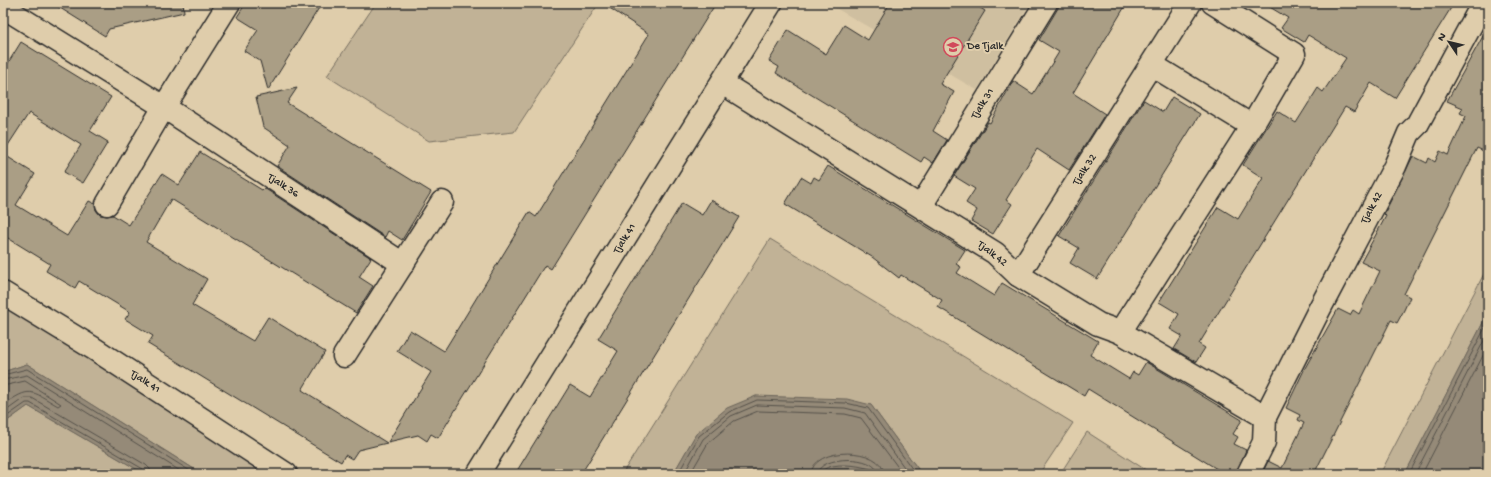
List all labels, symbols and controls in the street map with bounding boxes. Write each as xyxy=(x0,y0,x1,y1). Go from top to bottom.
north arrow xyxy=(1429,22,1469,62)
text: N xyxy=(1435,31,1449,44)
school or university icon: De Tjalk xyxy=(942,36,964,58)
place label: De Tjalk xyxy=(966,41,1004,53)
street label: Tjalk 31 xyxy=(968,87,997,122)
street label: Tjalk 32 xyxy=(1070,152,1100,189)
street label: Tjalk 36 xyxy=(264,171,301,201)
street label: Tjalk 42 xyxy=(1358,190,1386,227)
street label: Tjalk 41 xyxy=(611,222,639,257)
street label: Tjalk 42 xyxy=(974,238,1010,270)
street label: Tjalk 41 xyxy=(127,367,162,396)

